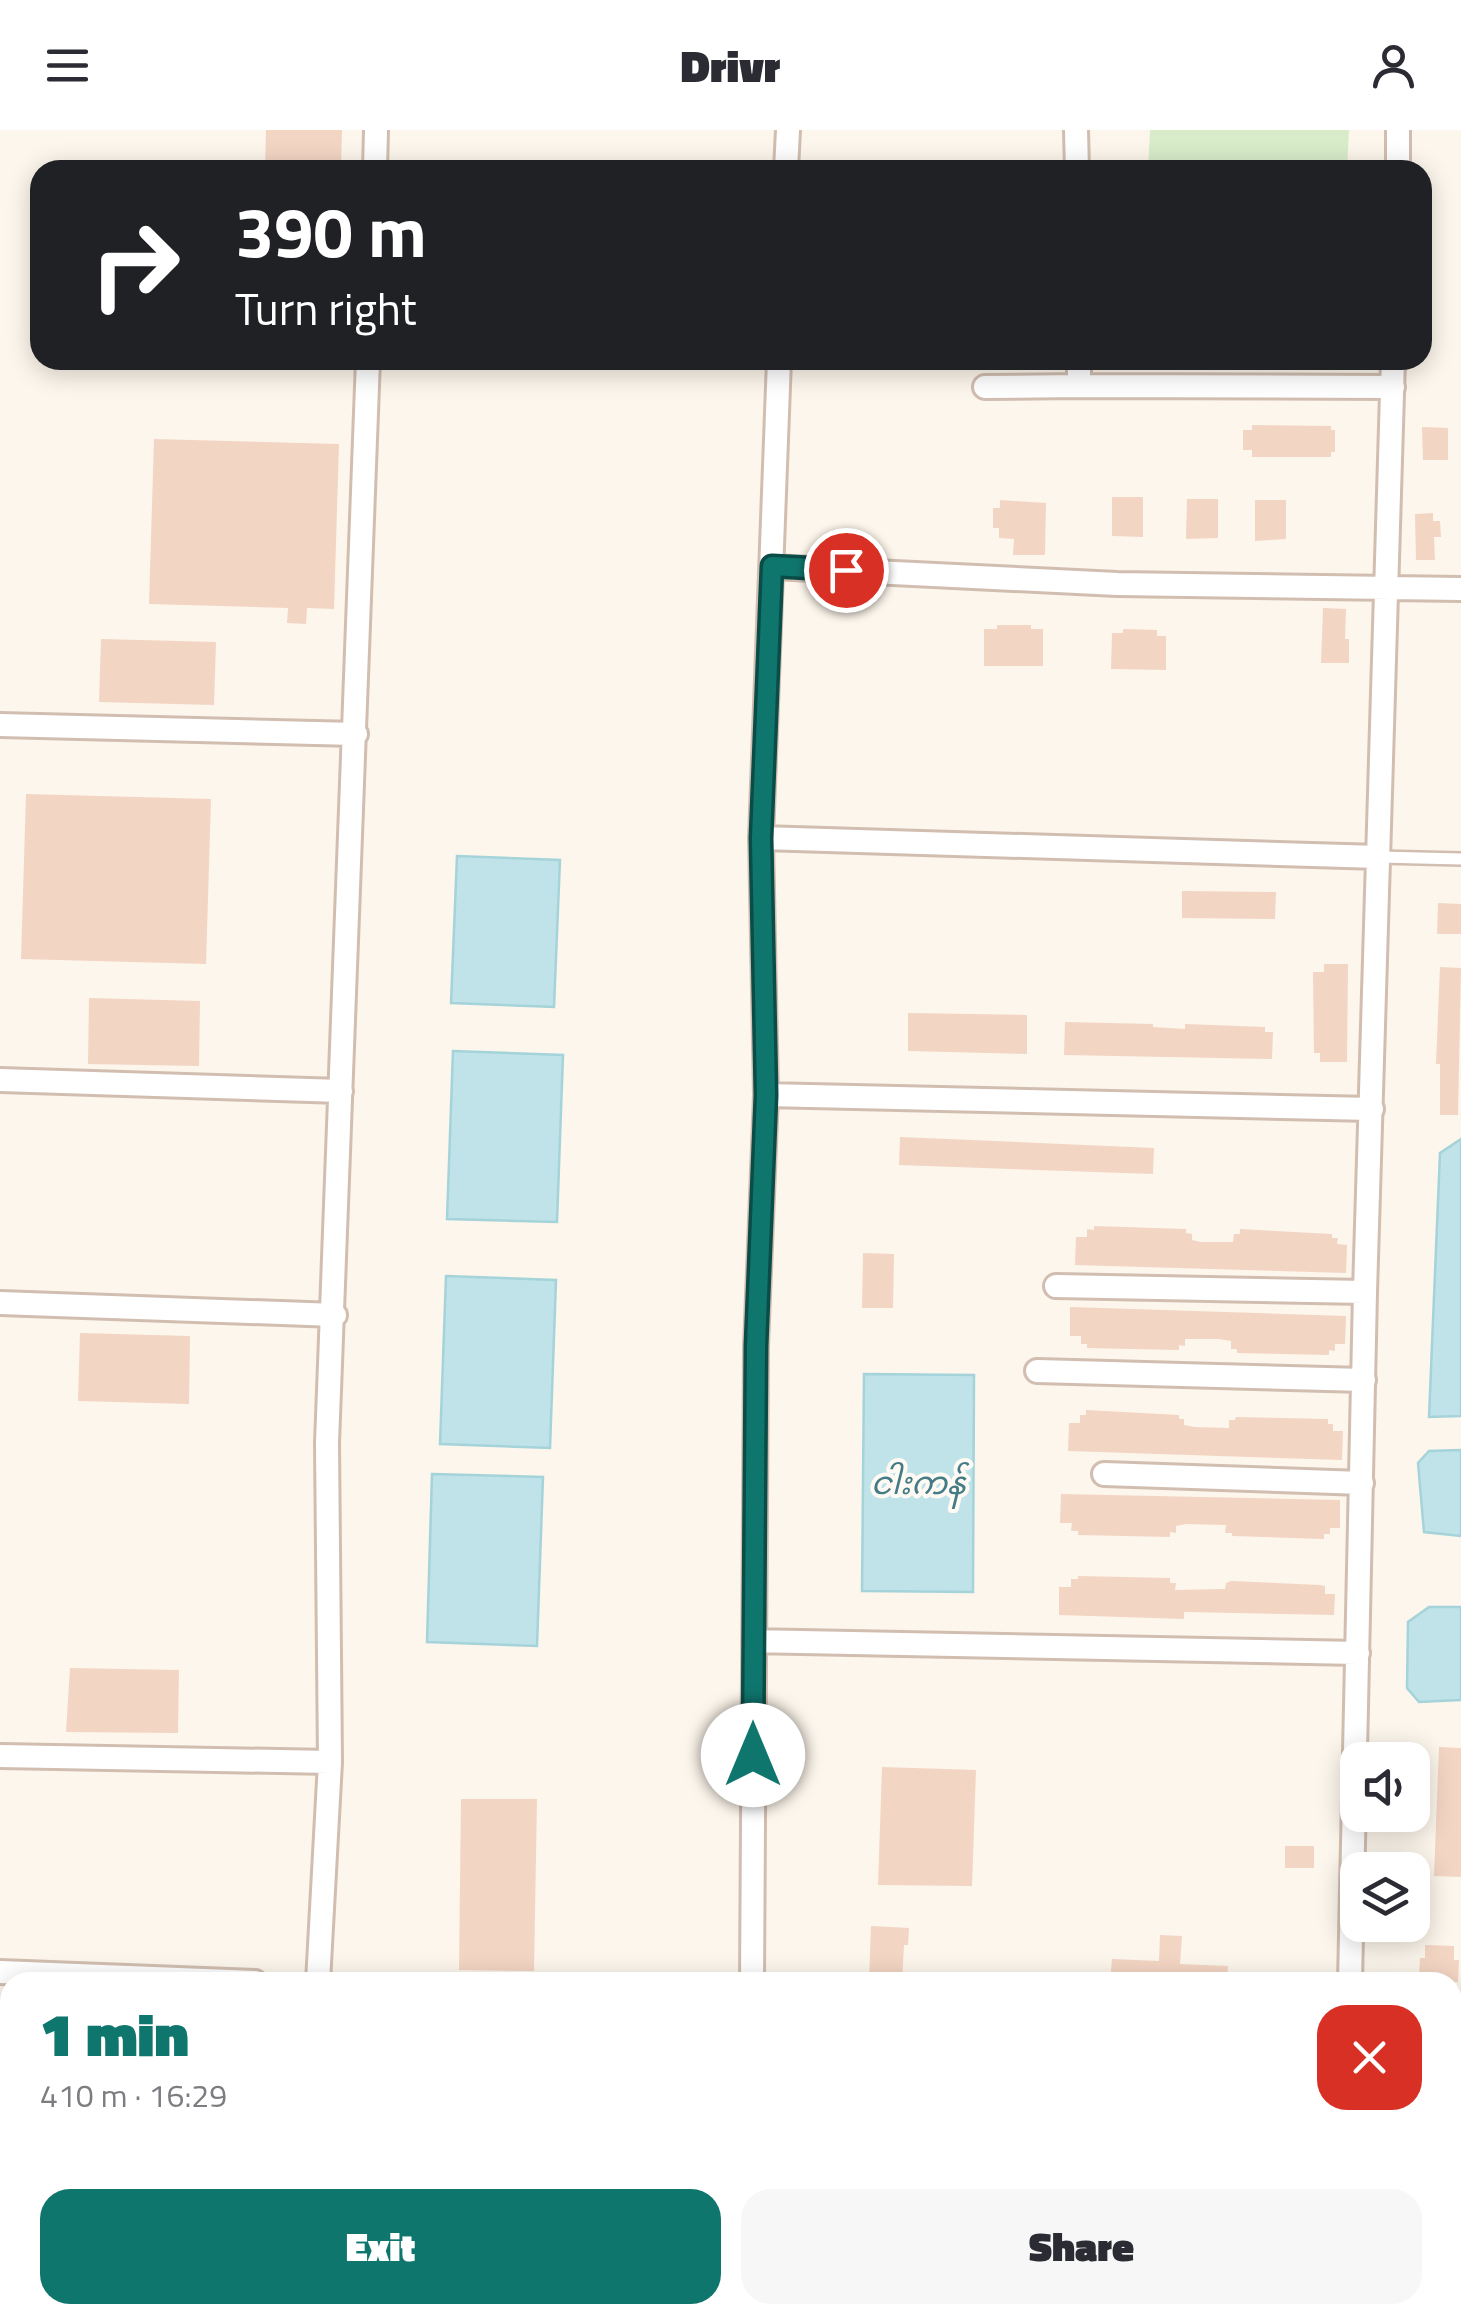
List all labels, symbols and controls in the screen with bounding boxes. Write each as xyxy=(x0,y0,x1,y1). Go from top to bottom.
text: Drivr xyxy=(681,31,780,99)
icon: menu xyxy=(40,38,95,93)
icon: person xyxy=(1366,38,1421,93)
text: 390 m xyxy=(235,178,427,284)
icon: right xyxy=(70,200,200,330)
text: Turn right xyxy=(235,274,417,342)
pin xyxy=(804,528,889,613)
icon: arrive xyxy=(819,543,874,598)
water label: ငါးကန် xyxy=(871,1458,970,1509)
position arrow xyxy=(701,1703,805,1807)
map controls xyxy=(1340,1742,1430,1942)
button: sound xyxy=(1340,1742,1430,1832)
button: layers xyxy=(1340,1852,1430,1942)
text: 1 min xyxy=(40,1988,189,2079)
button: close xyxy=(1317,2005,1422,2110)
text: 410 m · 16:29 xyxy=(40,2071,227,2119)
button: Exit xyxy=(40,2189,721,2304)
button: Share xyxy=(741,2189,1422,2304)

